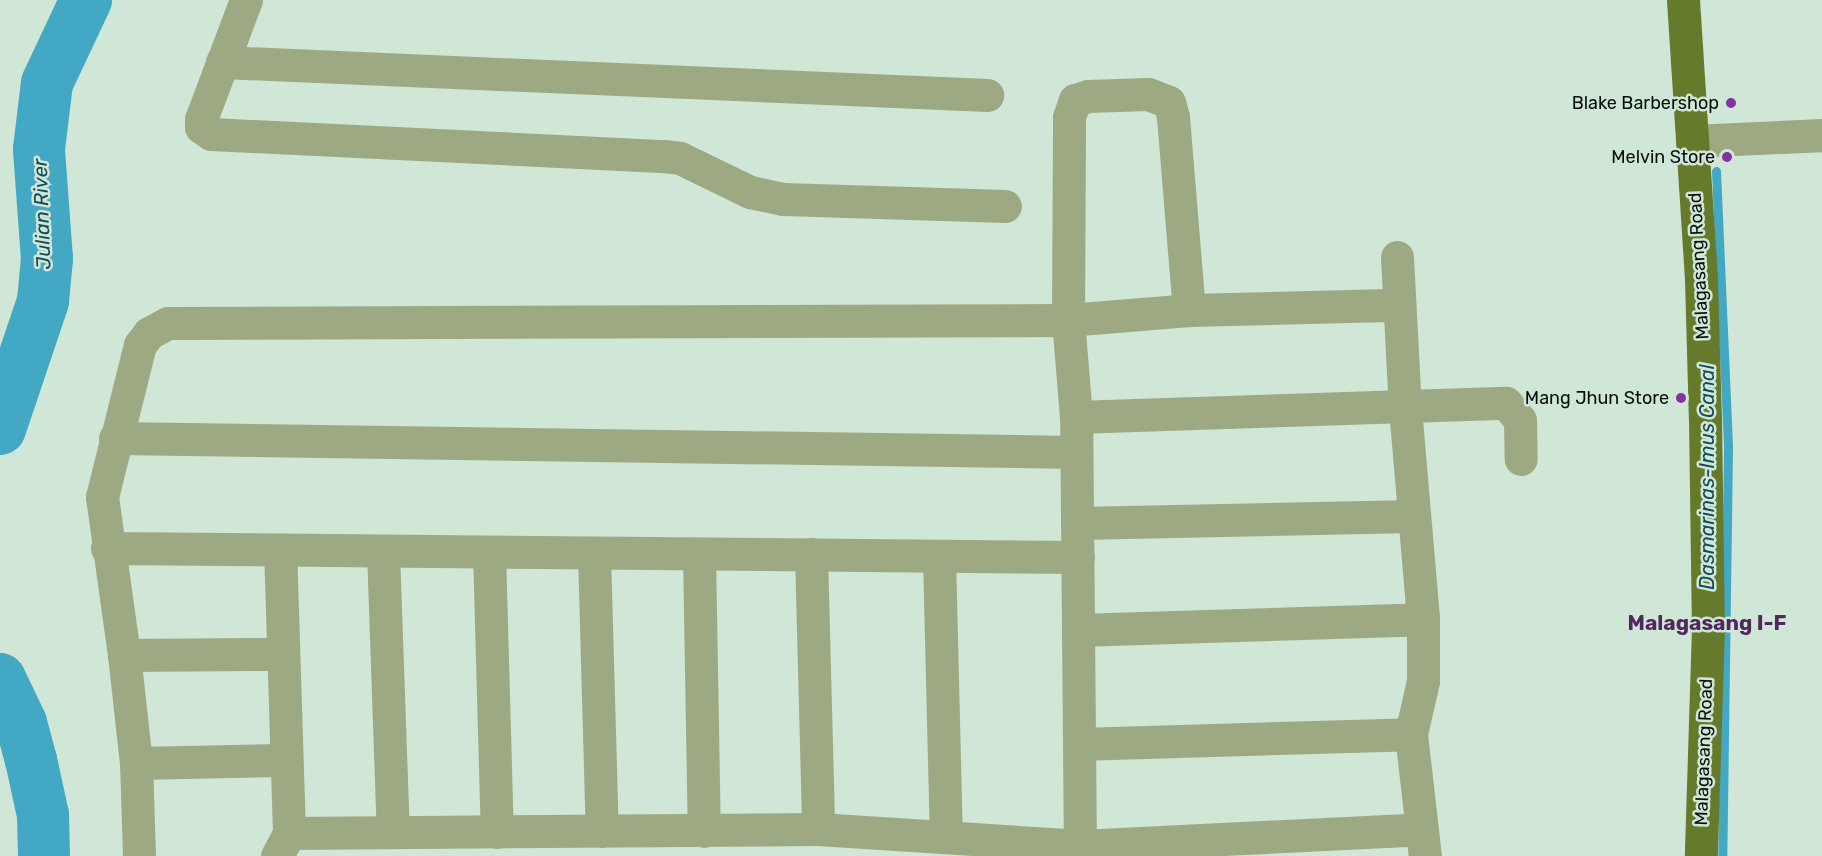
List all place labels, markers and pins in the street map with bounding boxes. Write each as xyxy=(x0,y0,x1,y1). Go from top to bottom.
place label: Blake Barbershop xyxy=(1572,92,1719,114)
marker: Blake Barbershop xyxy=(1724,96,1738,110)
place label: Melvin Store xyxy=(1611,146,1715,168)
marker: Melvin Store xyxy=(1720,150,1734,164)
place label: Mang Jhun Store xyxy=(1525,387,1669,409)
marker: Mang Jhun Store xyxy=(1674,391,1688,405)

